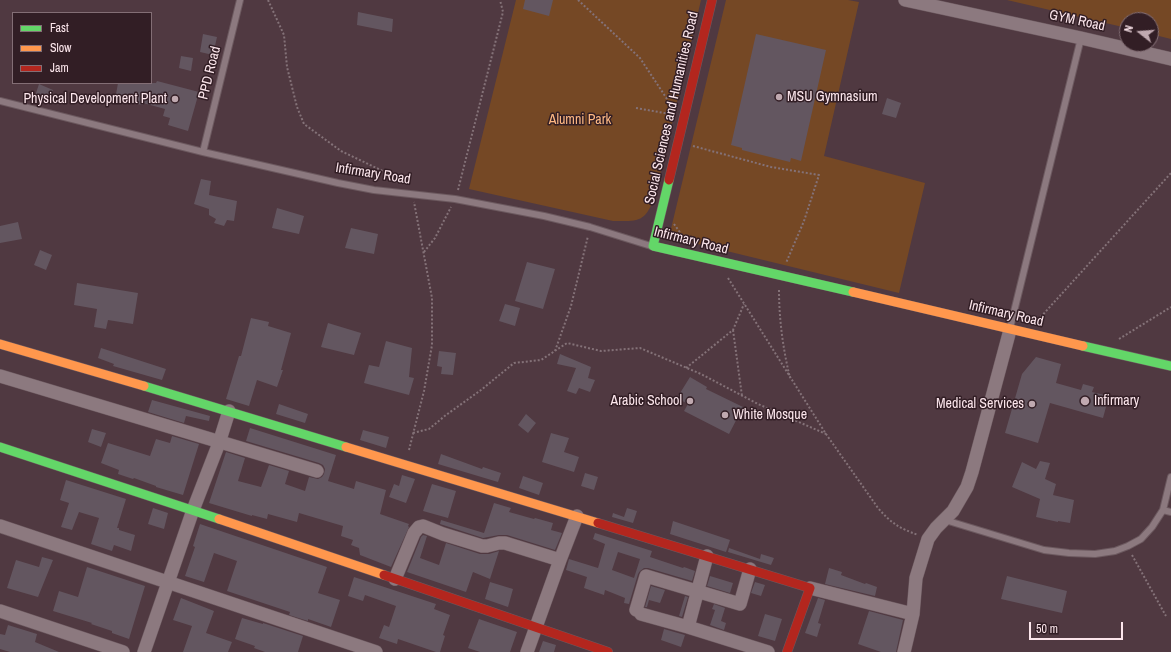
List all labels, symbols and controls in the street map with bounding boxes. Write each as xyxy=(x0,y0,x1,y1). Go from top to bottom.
street label: GYM Road xyxy=(1047,7,1107,35)
street label: Social Sciences and Humanities Road xyxy=(642,10,702,206)
legend xyxy=(12,12,152,84)
north arrow xyxy=(1119,12,1159,52)
text: Fast xyxy=(50,20,69,36)
text: N xyxy=(1121,24,1136,34)
text: Slow xyxy=(50,40,71,56)
street label: PPD Road xyxy=(195,45,225,101)
text: Jam xyxy=(50,60,69,76)
place label: MSU Gymnasium xyxy=(787,89,878,105)
place label: Physical Development Plant xyxy=(23,91,167,107)
marker: MSU Gymnasium xyxy=(774,92,784,102)
marker: Physical Development Plant xyxy=(170,94,180,104)
park label: Alumni Park xyxy=(549,112,611,128)
street label: Infirmary Road xyxy=(334,160,412,188)
street label: Infirmary Road xyxy=(652,224,730,258)
street label: Infirmary Road xyxy=(967,297,1045,331)
place label: Arabic School xyxy=(611,393,682,409)
place label: Infirmary xyxy=(1094,393,1139,409)
marker: Infirmary xyxy=(1079,395,1091,407)
marker: Arabic School xyxy=(685,396,695,406)
place label: Medical Services xyxy=(936,396,1024,412)
marker: Medical Services xyxy=(1027,399,1037,409)
place label: White Mosque xyxy=(733,407,807,423)
marker: White Mosque xyxy=(720,410,730,420)
scale bar xyxy=(1031,614,1125,640)
text: 50 m xyxy=(1036,621,1058,637)

